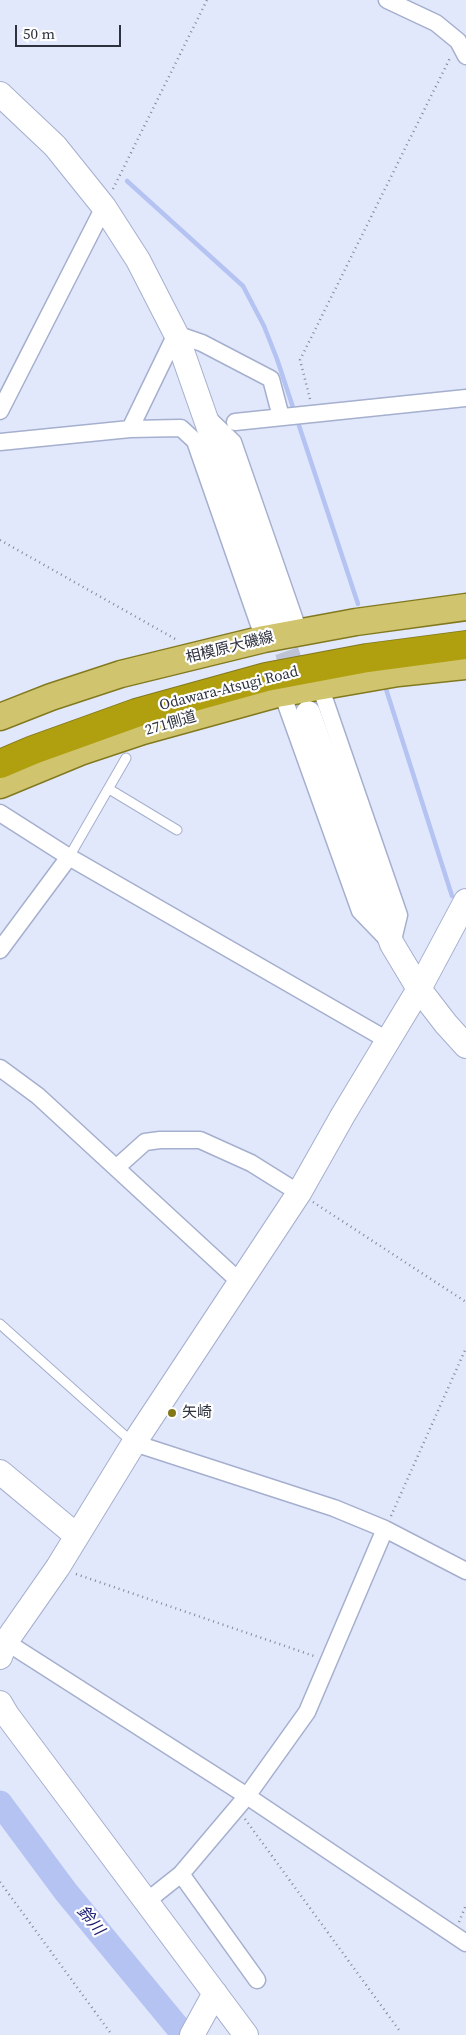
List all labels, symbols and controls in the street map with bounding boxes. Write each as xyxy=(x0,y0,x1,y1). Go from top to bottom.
scale bar xyxy=(18,15,124,47)
text: 50 m xyxy=(23,23,55,44)
street label: 相模原大磯線 xyxy=(184,628,276,668)
street label: Odawara-Atsugi Road xyxy=(158,663,300,715)
street label: 271側道 xyxy=(143,708,199,740)
place label: 矢崎 xyxy=(182,1404,212,1422)
marker: 矢崎 xyxy=(166,1407,178,1419)
water label: 鈴川 xyxy=(72,1903,108,1939)

